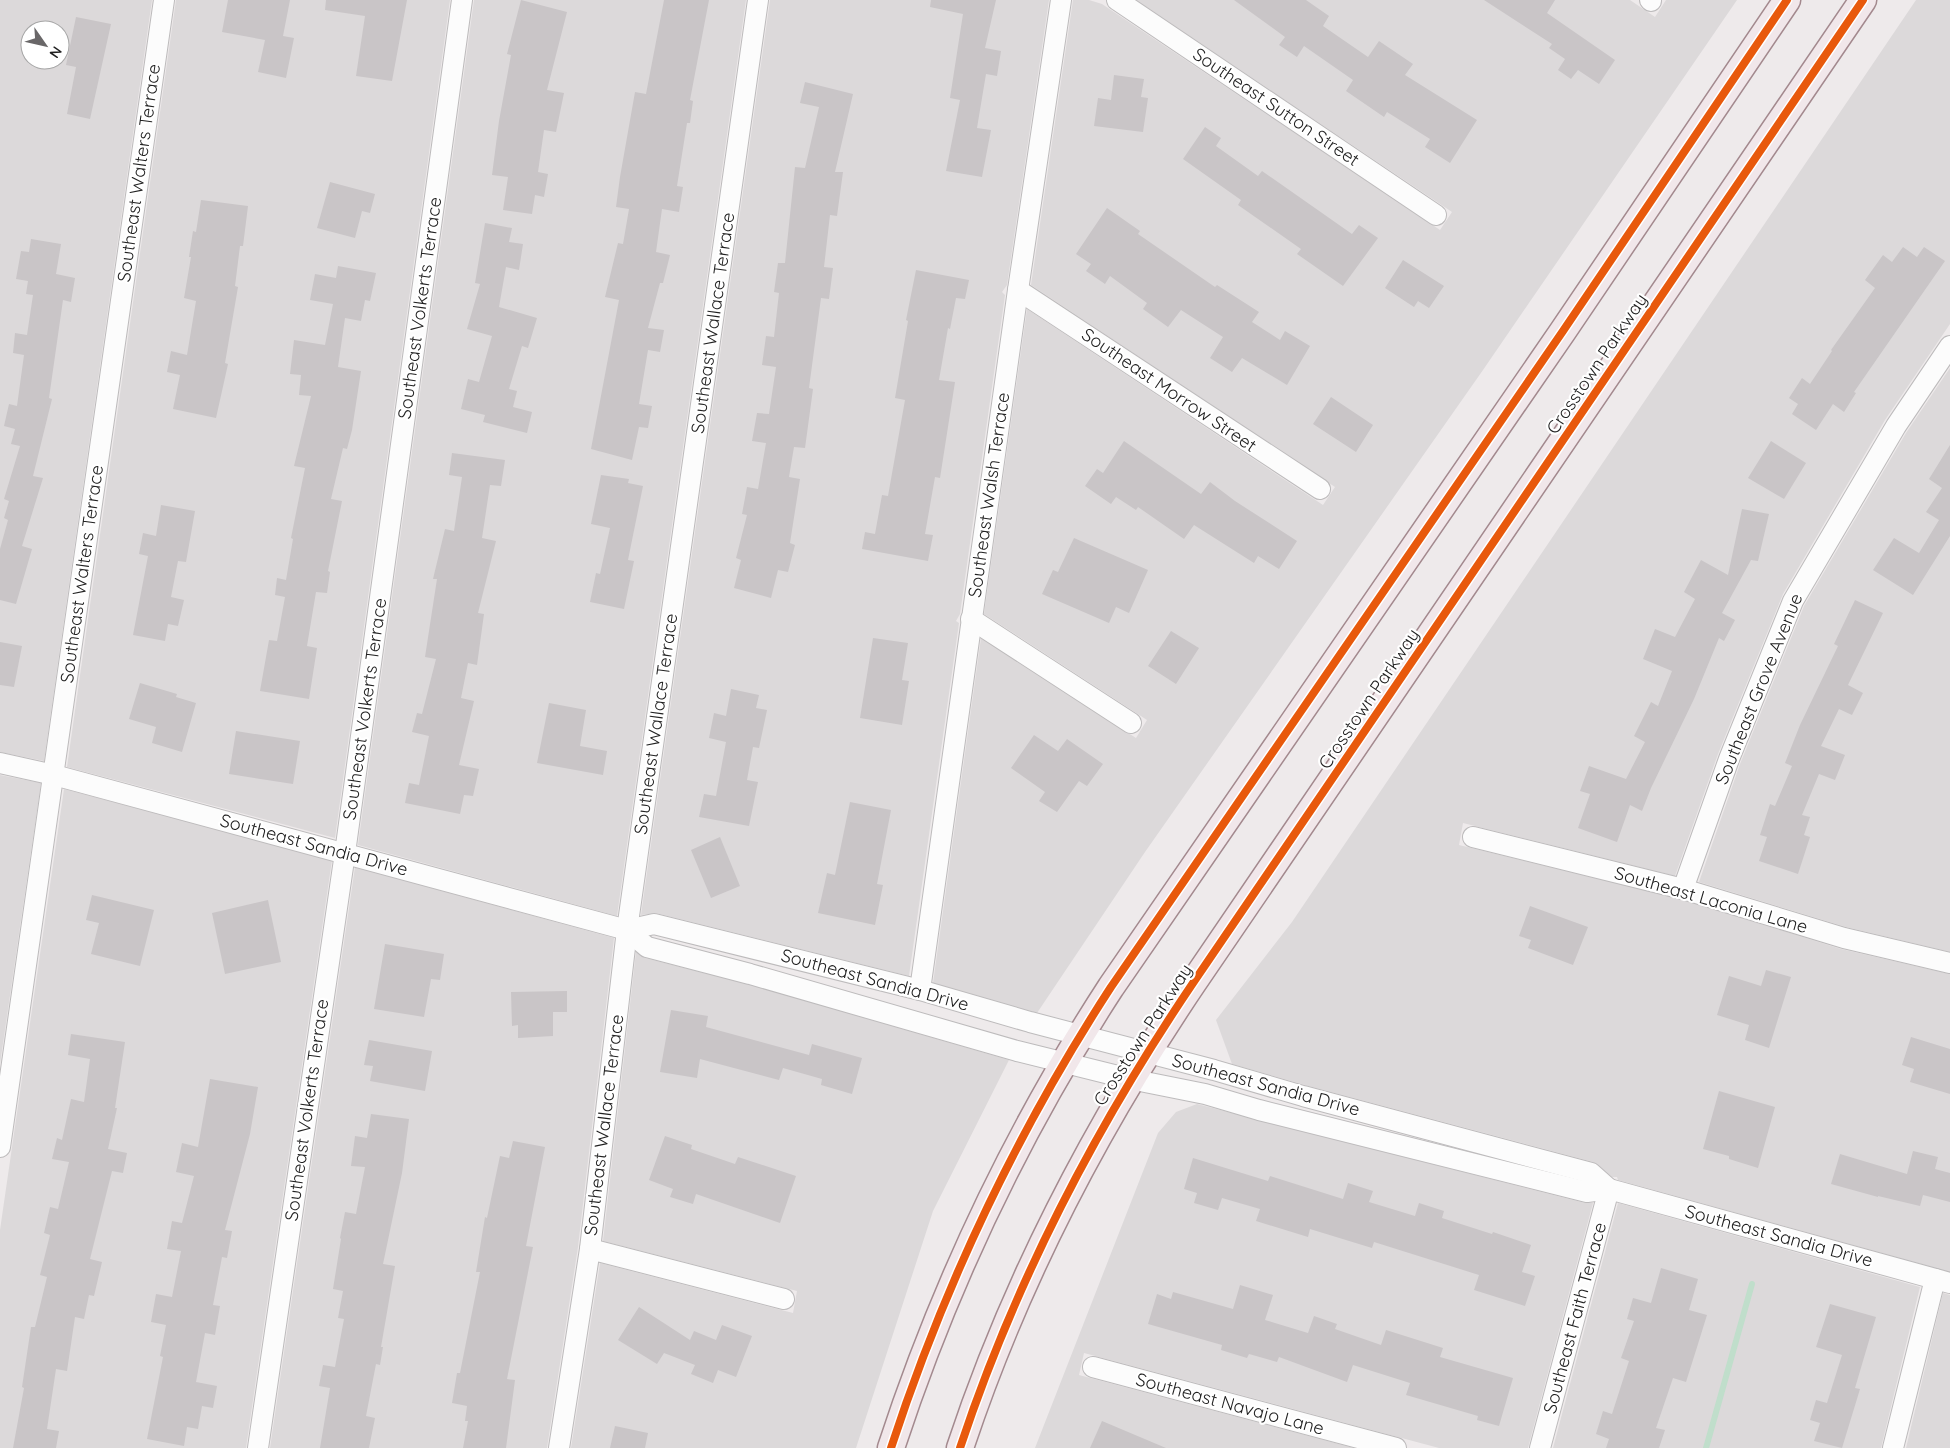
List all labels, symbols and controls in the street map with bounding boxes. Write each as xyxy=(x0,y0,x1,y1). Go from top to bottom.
north arrow xyxy=(20,20,70,70)
street label: Southeast Sutton Street xyxy=(1189,42,1364,171)
text: N xyxy=(45,43,66,62)
street label: Southeast Walters Terrace xyxy=(112,63,165,283)
street label: Southeast Volkerts Terrace xyxy=(393,196,446,420)
street label: Southeast Wallace Terrace xyxy=(686,211,739,435)
street label: Crosstown Parkway xyxy=(1541,289,1652,438)
street label: Southeast Morrow Street xyxy=(1077,322,1261,457)
street label: Southeast Walsh Terrace xyxy=(963,391,1014,599)
street label: Southeast Walters Terrace xyxy=(55,464,108,684)
street label: Southeast Grove Avenue xyxy=(1710,590,1807,788)
street label: Southeast Volkerts Terrace xyxy=(338,597,391,821)
street label: Southeast Wallace Terrace xyxy=(629,612,682,836)
street label: Crosstown Parkway xyxy=(1313,624,1424,773)
street label: Southeast Sandia Drive xyxy=(218,808,411,881)
street label: Southeast Laconia Lane xyxy=(1612,861,1810,938)
street label: Southeast Sandia Drive xyxy=(779,943,972,1016)
street label: Crosstown Parkway xyxy=(1088,959,1197,1110)
street label: Southeast Volkerts Terrace xyxy=(280,998,333,1222)
street label: Southeast Wallace Terrace xyxy=(579,1013,628,1237)
street label: Southeast Sandia Drive xyxy=(1170,1048,1363,1121)
street label: Southeast Sandia Drive xyxy=(1683,1199,1876,1272)
street label: Southeast Faith Terrace xyxy=(1538,1220,1611,1416)
street label: Southeast Navajo Lane xyxy=(1133,1367,1327,1440)

